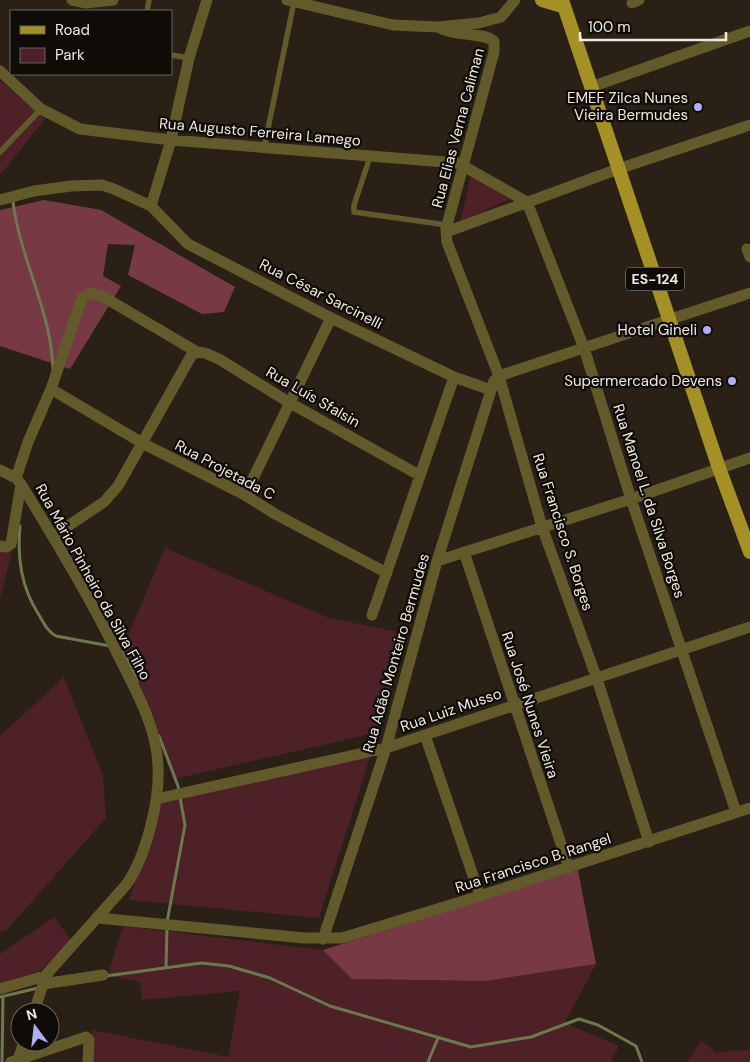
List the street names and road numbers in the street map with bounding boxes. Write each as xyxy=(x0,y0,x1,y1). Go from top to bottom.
street label: Rua Elias Verna Caliman xyxy=(427,46,489,210)
street label: Rua Augusto Ferreira Lamego xyxy=(158,113,362,151)
street label: Rua César Sarcinelli xyxy=(256,254,386,334)
road number: ES-124 xyxy=(626,268,684,290)
street label: Rua Luís Sfalsin xyxy=(262,362,364,432)
street label: Rua Manoel L. da Silva Borges xyxy=(608,401,690,601)
street label: Rua Projetada C xyxy=(171,435,279,505)
street label: Rua Francisco S. Borges xyxy=(528,451,598,613)
street label: Rua Mário Pinheiro da Silva Filho xyxy=(31,480,156,684)
street label: Rua Adão Monteiro Bermudes xyxy=(358,551,434,755)
street label: Rua José Nunes Vieira xyxy=(497,629,563,781)
street label: Rua Luiz Musso xyxy=(398,683,504,737)
street label: Rua Francisco B. Rangel xyxy=(453,828,613,898)

